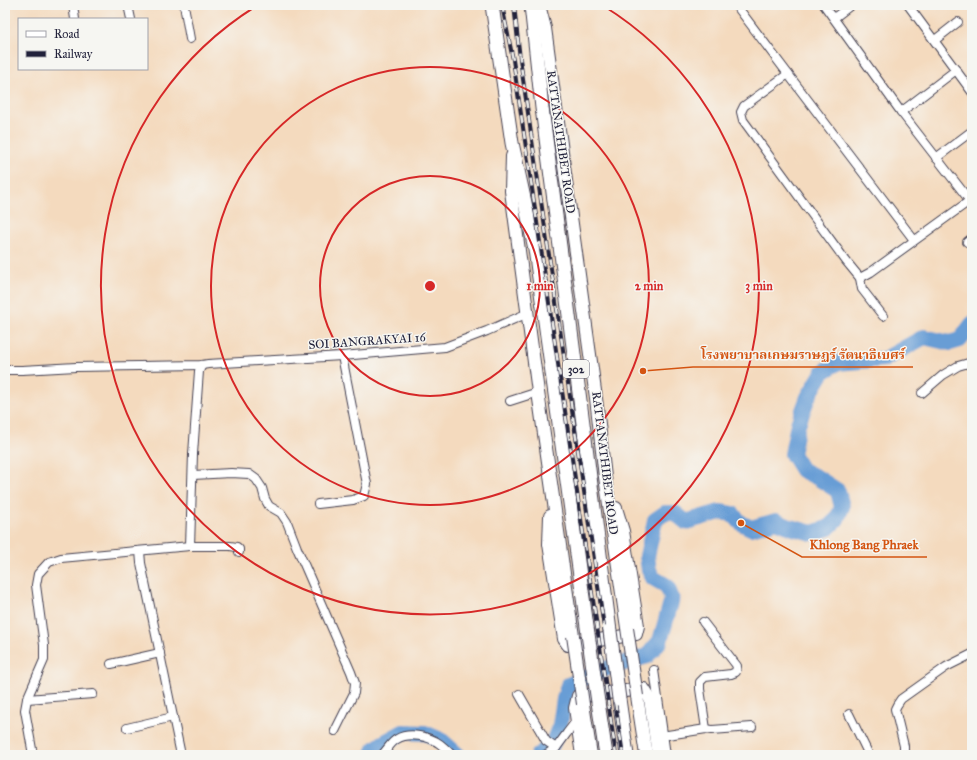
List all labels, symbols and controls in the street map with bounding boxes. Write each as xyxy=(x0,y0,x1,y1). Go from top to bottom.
legend xyxy=(18,18,148,70)
text: Road xyxy=(54,27,80,41)
text: Railway xyxy=(54,47,93,61)
street label: RATTANATHIBET ROAD xyxy=(544,70,578,214)
centre of rings xyxy=(423,279,437,293)
text: 1 min xyxy=(526,279,554,293)
text: 2 min xyxy=(635,279,664,293)
text: 3 min xyxy=(745,279,773,294)
street label: SOI BANGRAKYAI 16 xyxy=(308,330,427,352)
callout: โรงพยาบาลเกษมราษฏร์ รัตนาธิเบศร์ xyxy=(693,342,913,367)
text: โรงพยาบาลเกษมราษฏร์ รัตนาธิเบศร์ xyxy=(700,346,907,363)
road number: 302 xyxy=(563,360,589,378)
street label: RATTANATHIBET ROAD xyxy=(589,391,621,535)
callout: Khlong Bang Phraek xyxy=(802,532,927,557)
text: Khlong Bang Phraek xyxy=(810,537,919,553)

